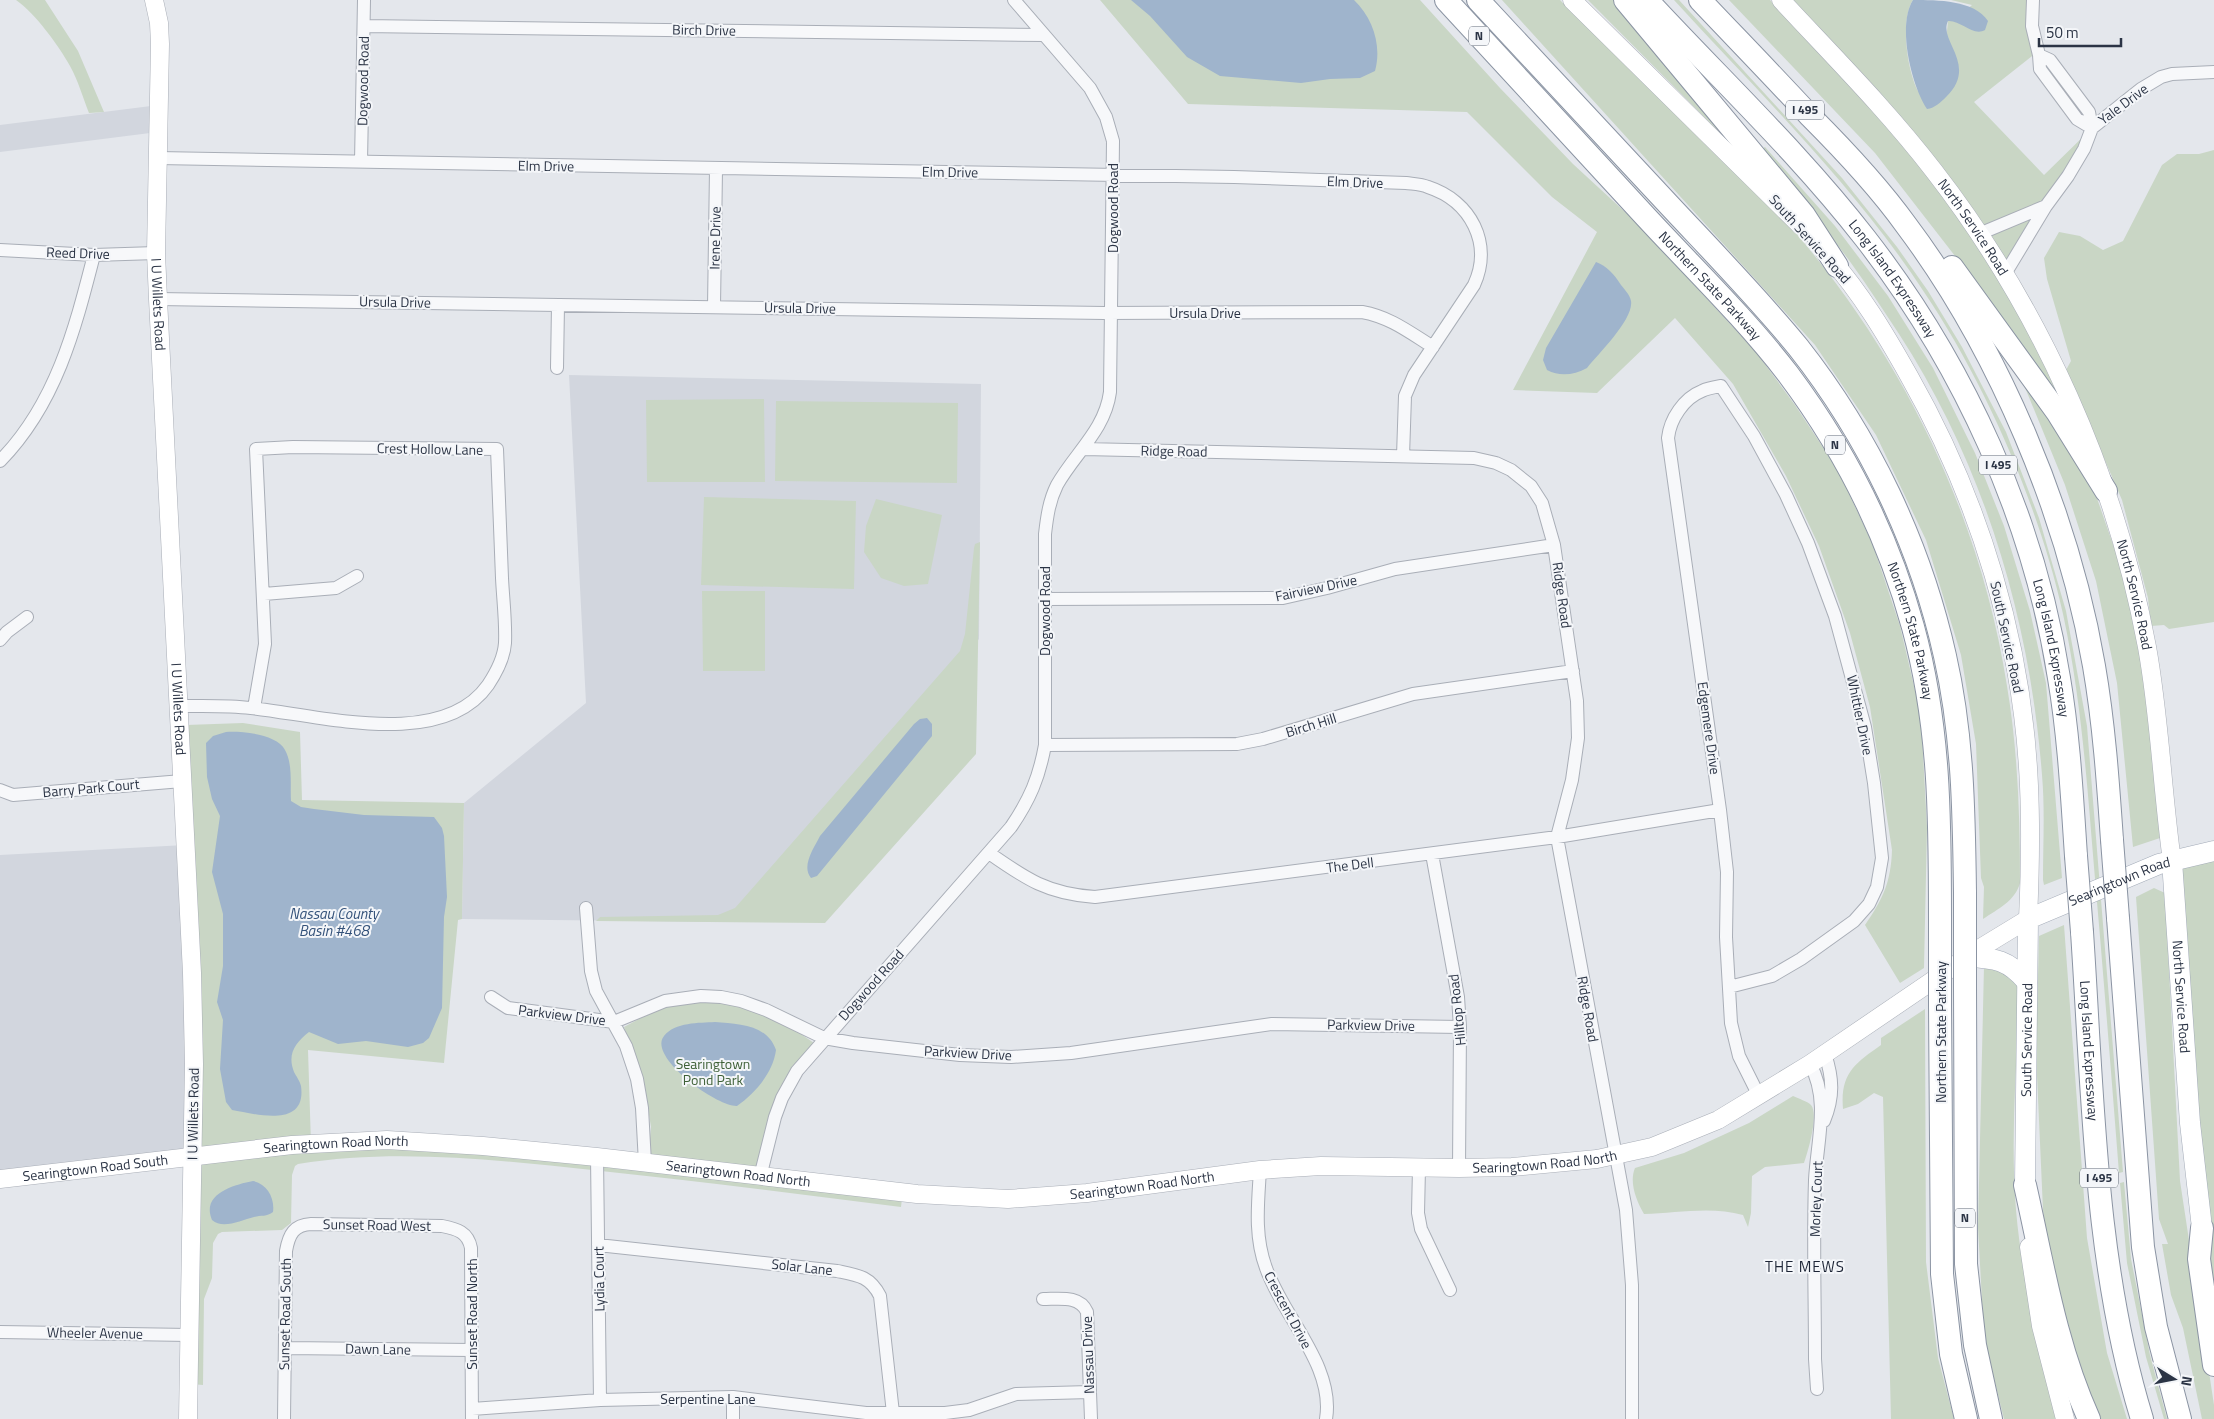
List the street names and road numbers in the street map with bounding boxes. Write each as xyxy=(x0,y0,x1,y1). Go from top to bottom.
street label: Birch Drive xyxy=(672,18,736,41)
road number: N xyxy=(1469,27,1489,46)
street label: Dogwood Road xyxy=(351,36,374,126)
street label: Yale Drive xyxy=(2093,78,2152,129)
road number: I 495 xyxy=(1786,100,1824,120)
street label: Elm Drive xyxy=(518,155,574,176)
street label: Elm Drive xyxy=(922,161,978,182)
street label: Dogwood Road xyxy=(1102,163,1123,253)
street label: Elm Drive xyxy=(1326,170,1384,193)
street label: North Service Road xyxy=(1933,174,2014,279)
street label: South Service Road xyxy=(1765,189,1856,288)
street label: Irene Drive xyxy=(703,206,726,270)
street label: Long Island Expressway xyxy=(1844,214,1942,342)
street label: Northern State Parkway xyxy=(1654,226,1767,345)
street label: Reed Drive xyxy=(46,241,110,264)
street label: I U Willets Road xyxy=(146,258,172,351)
street label: Ursula Drive xyxy=(359,290,431,313)
street label: Ursula Drive xyxy=(764,296,836,319)
street label: Ursula Drive xyxy=(1169,302,1241,323)
road number: N xyxy=(1825,436,1845,454)
street label: Crest Hollow Lane xyxy=(377,437,483,460)
street label: Ridge Road xyxy=(1140,439,1208,462)
road number: I 495 xyxy=(1979,456,2017,474)
street label: North Service Road xyxy=(2112,537,2158,651)
street label: Northern State Parkway xyxy=(1883,559,1939,702)
street label: Ridge Road xyxy=(1547,560,1578,629)
street label: Dogwood Road xyxy=(1034,566,1055,656)
street label: Fairview Drive xyxy=(1273,569,1359,606)
street label: Long Island Expressway xyxy=(2028,576,2076,719)
street label: South Service Road xyxy=(1985,579,2030,695)
street label: I U Willets Road xyxy=(166,662,192,756)
street label: Whittier Drive xyxy=(1842,673,1879,757)
street label: Edgemere Drive xyxy=(1693,680,1726,776)
street label: Birch Hill xyxy=(1283,707,1339,742)
street label: Barry Park Court xyxy=(42,773,140,802)
street label: The Dell xyxy=(1325,851,1375,878)
street label: Searingtown Road xyxy=(2065,851,2172,911)
street label: North Service Road xyxy=(2167,940,2196,1054)
street label: Dogwood Road xyxy=(833,944,908,1025)
street label: Northern State Parkway xyxy=(1930,961,1951,1103)
street label: Hilltop Road xyxy=(1442,973,1471,1047)
street label: Ridge Road xyxy=(1572,974,1605,1044)
street label: Long Island Expressway xyxy=(2075,980,2104,1122)
street label: South Service Road xyxy=(2015,983,2037,1097)
street label: Parkview Drive xyxy=(517,999,607,1030)
street label: Parkview Drive xyxy=(1327,1013,1415,1036)
street label: Parkview Drive xyxy=(924,1040,1012,1065)
street label: I U Willets Road xyxy=(181,1068,204,1160)
street label: Searingtown Road North xyxy=(262,1129,409,1158)
street label: Searingtown Road North xyxy=(1472,1144,1619,1178)
street label: Searingtown Road South xyxy=(21,1149,169,1186)
street label: Searingtown Road North xyxy=(665,1154,812,1192)
street label: Morley Court xyxy=(1804,1161,1827,1237)
street label: Searingtown Road North xyxy=(1069,1165,1216,1204)
road number: I 495 xyxy=(2080,1168,2118,1188)
road number: N xyxy=(1955,1208,1975,1228)
street label: Sunset Road West xyxy=(323,1213,431,1236)
street label: Lydia Court xyxy=(587,1246,610,1312)
street label: Solar Lane xyxy=(770,1253,834,1280)
street label: Sunset Road South xyxy=(273,1258,296,1370)
street label: Sunset Road North xyxy=(461,1258,482,1370)
street label: Crescent Drive xyxy=(1259,1267,1318,1352)
street label: Nassau Drive xyxy=(1076,1316,1099,1394)
street label: Wheeler Avenue xyxy=(47,1321,143,1344)
street label: Dawn Lane xyxy=(345,1337,411,1360)
street label: Serpentine Lane xyxy=(660,1388,756,1409)

